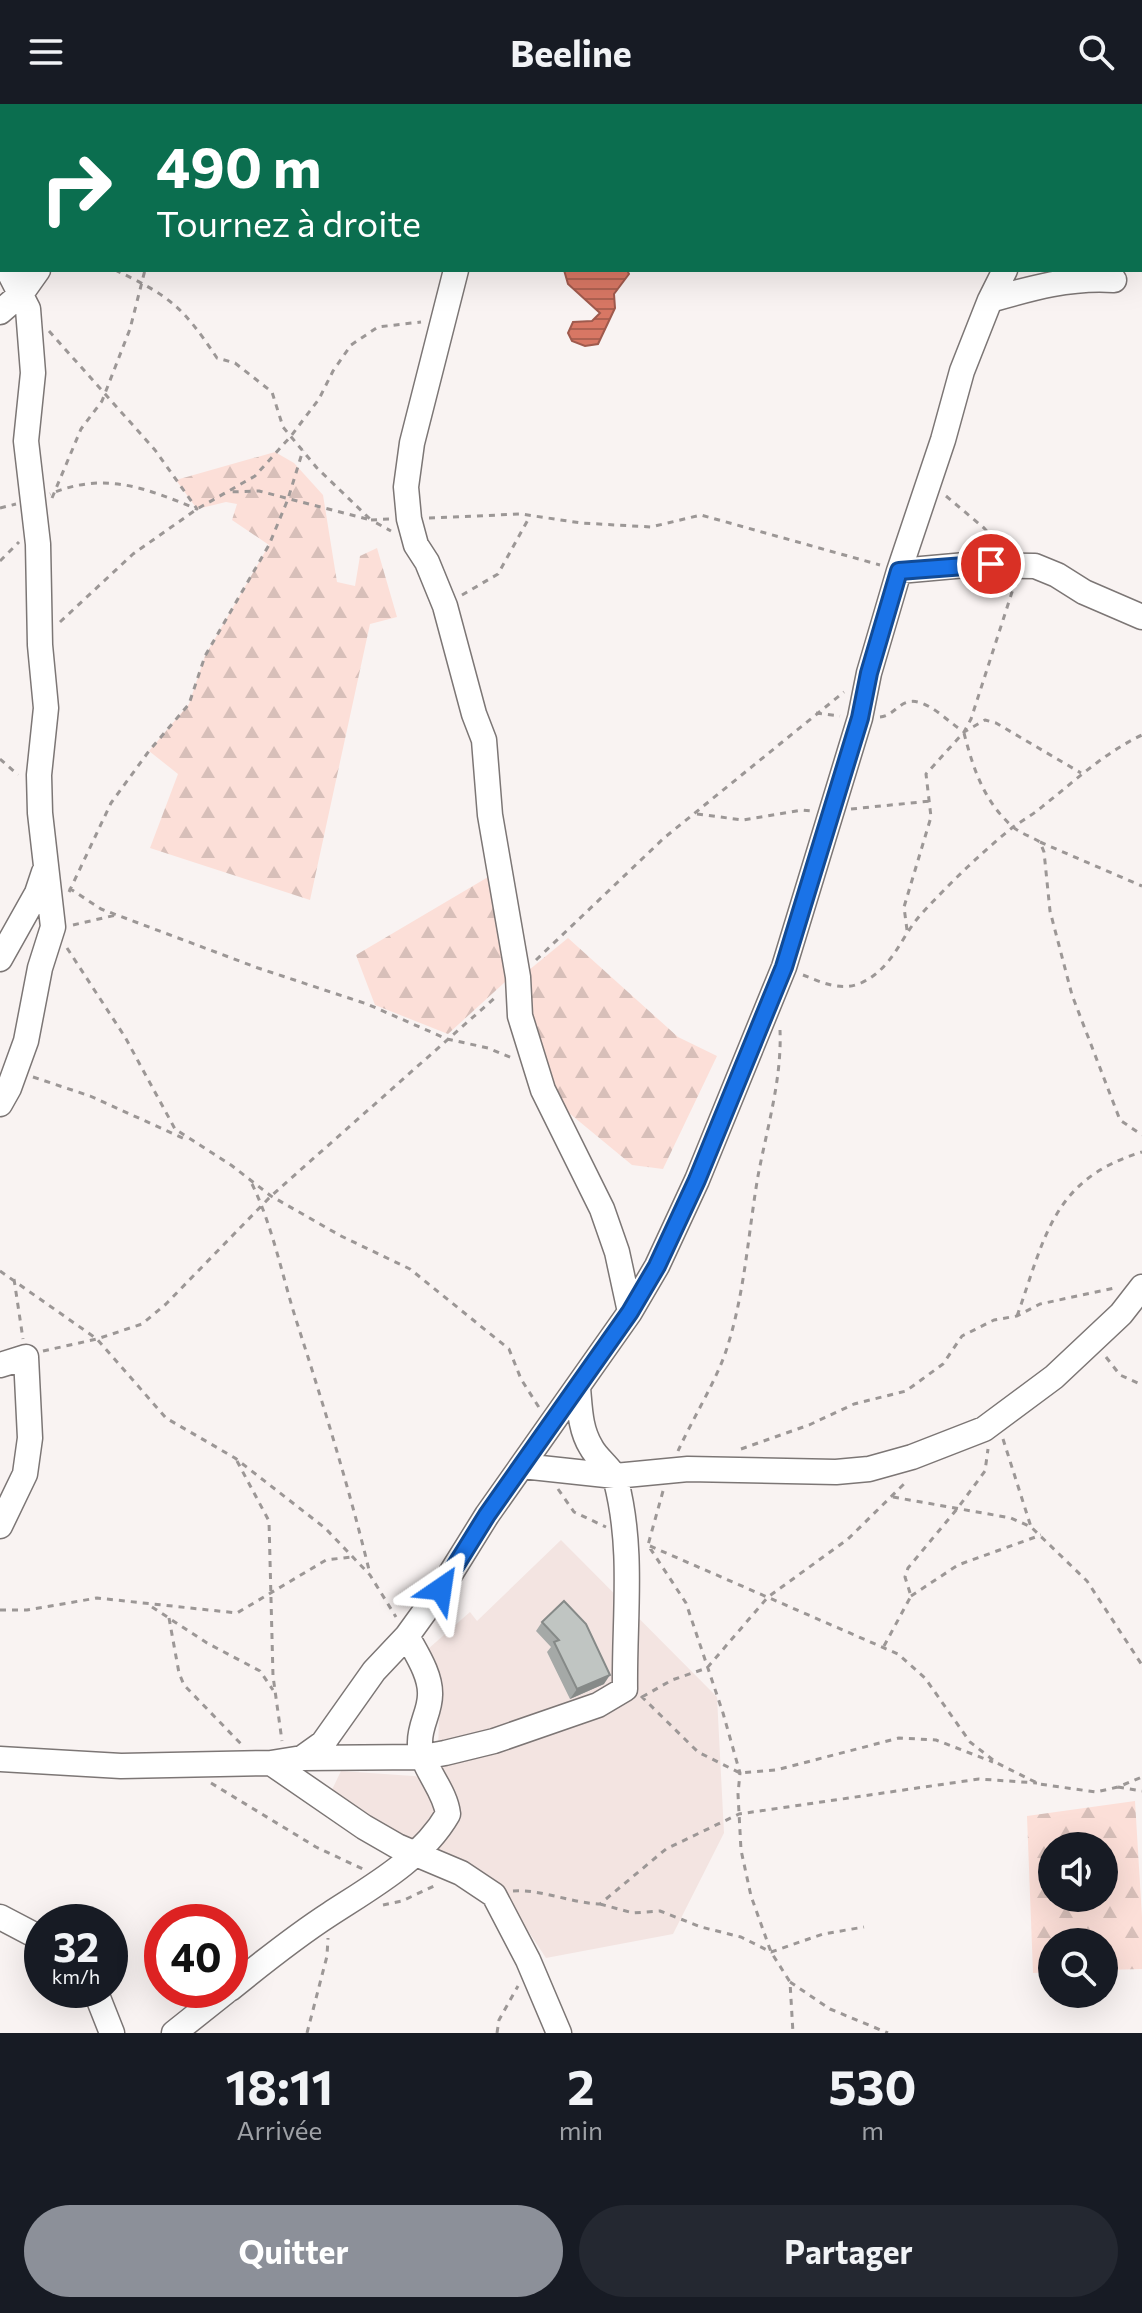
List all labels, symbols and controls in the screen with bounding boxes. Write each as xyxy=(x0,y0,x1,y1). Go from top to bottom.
icon: menu xyxy=(24,30,68,74)
text: Beeline xyxy=(510,30,632,74)
icon: search xyxy=(1074,30,1118,74)
text: 490 m xyxy=(156,131,322,200)
icon: right xyxy=(24,136,128,240)
text: Tournez à droite xyxy=(156,200,421,244)
pin xyxy=(957,530,1025,598)
icon: arrive xyxy=(969,542,1013,586)
position arrow xyxy=(399,1547,483,1631)
map controls xyxy=(1038,1832,1118,2008)
button: sound xyxy=(1038,1832,1118,1912)
speed limit sign: 40 xyxy=(144,1904,248,2008)
text: 32 xyxy=(53,1921,99,1970)
button: search xyxy=(1038,1928,1118,2008)
text: km/h xyxy=(52,1964,100,1988)
text: 18:11 xyxy=(226,2056,333,2115)
text: 2 xyxy=(567,2056,594,2115)
text: 530 xyxy=(829,2056,916,2115)
text: Arrivée xyxy=(237,2114,322,2145)
text: min xyxy=(559,2114,603,2145)
text: m xyxy=(861,2114,884,2145)
button: Quitter xyxy=(24,2205,563,2297)
button: Partager xyxy=(579,2205,1118,2297)

